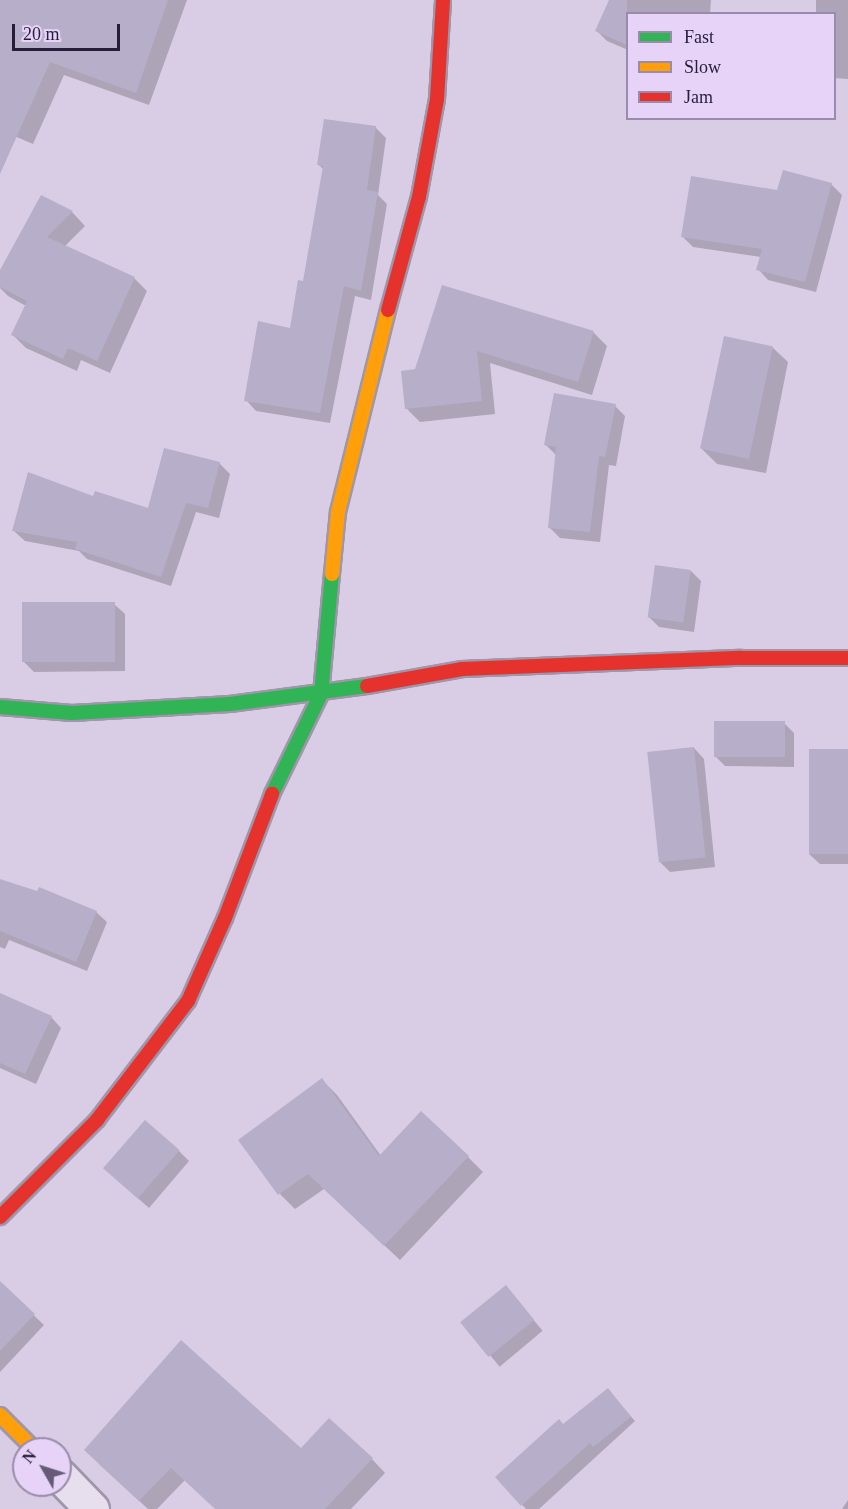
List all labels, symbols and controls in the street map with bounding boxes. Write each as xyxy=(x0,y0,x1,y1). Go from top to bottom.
scale bar xyxy=(15,12,123,50)
legend xyxy=(626,12,836,120)
text: 20 m xyxy=(23,24,60,44)
text: Fast xyxy=(684,27,714,47)
text: Slow xyxy=(684,57,721,77)
text: Jam xyxy=(684,87,713,107)
north arrow xyxy=(12,1437,72,1497)
text: N xyxy=(19,1447,39,1466)

